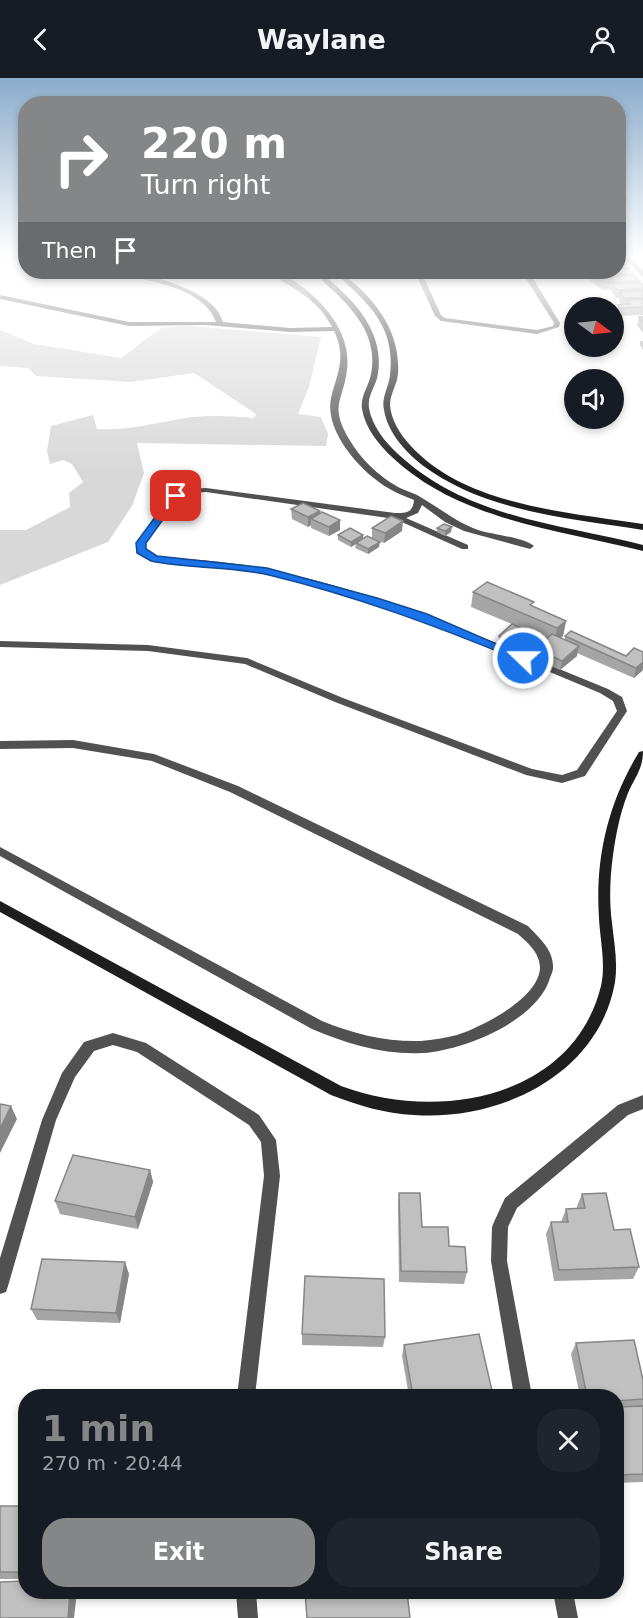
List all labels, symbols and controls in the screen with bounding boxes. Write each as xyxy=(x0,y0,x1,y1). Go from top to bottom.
icon: back xyxy=(24,23,57,56)
icon: person xyxy=(586,23,619,56)
text: Waylane xyxy=(257,24,386,55)
text: 220 m xyxy=(141,119,287,168)
icon: right xyxy=(42,120,120,198)
text: Turn right xyxy=(141,169,270,200)
icon: arrive xyxy=(109,234,142,267)
text: Then xyxy=(42,238,97,263)
north arrow xyxy=(564,297,624,357)
map controls xyxy=(564,297,624,429)
button: sound xyxy=(564,369,624,429)
pin xyxy=(150,470,201,521)
icon: arrive xyxy=(159,479,192,512)
position arrow xyxy=(491,626,555,690)
text: 1 min xyxy=(42,1408,155,1449)
button: close xyxy=(537,1409,600,1472)
text: 270 m · 20:44 xyxy=(42,1451,183,1475)
button: Exit xyxy=(42,1518,315,1587)
button: Share xyxy=(327,1518,600,1587)

